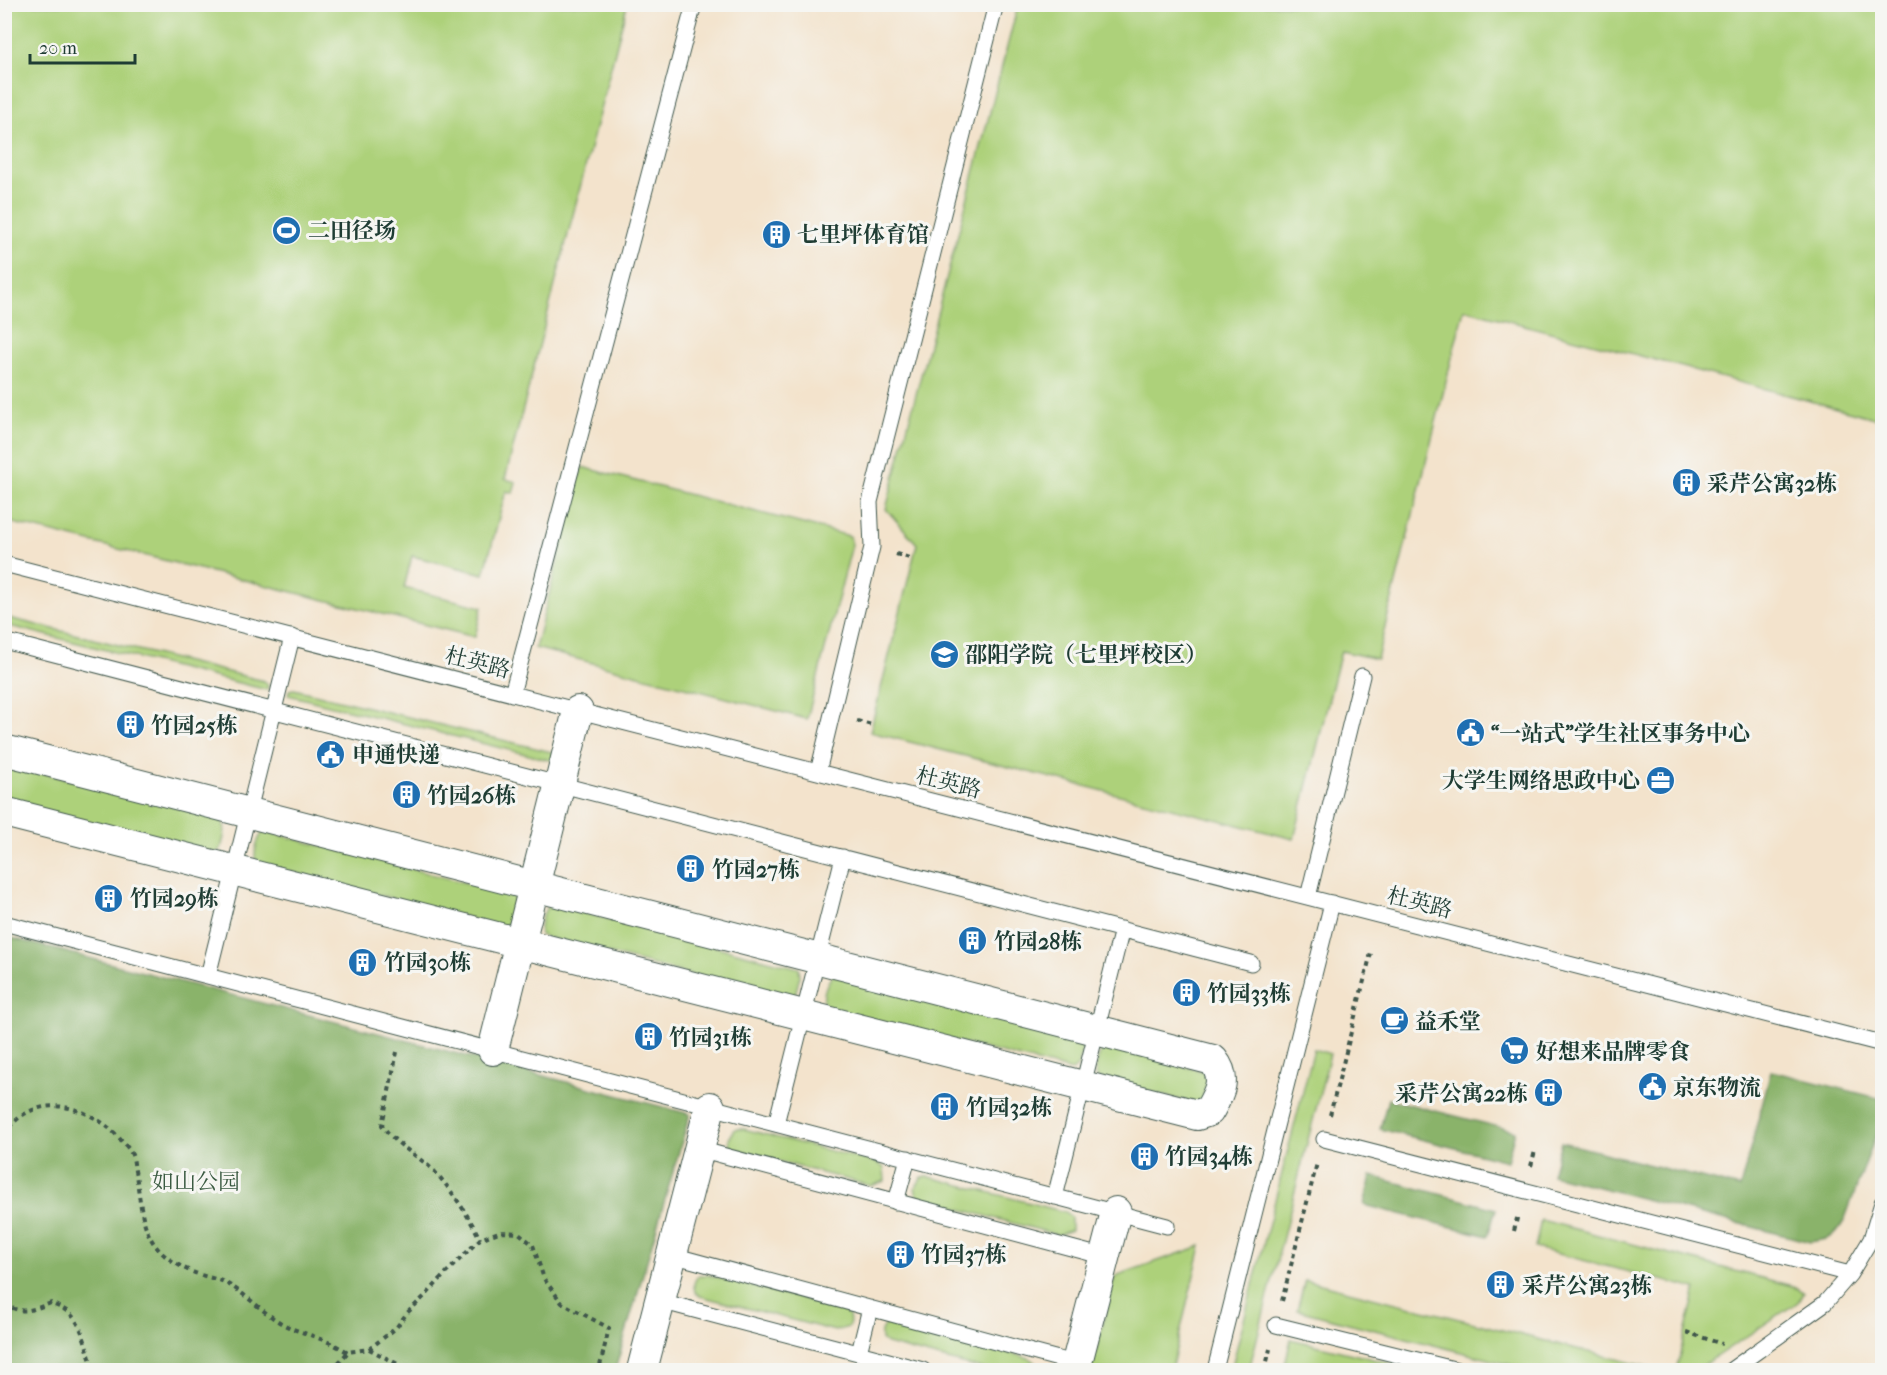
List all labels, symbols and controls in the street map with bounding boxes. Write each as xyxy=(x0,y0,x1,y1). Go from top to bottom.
scale bar xyxy=(30,27,135,65)
text: 20 m xyxy=(39,38,77,59)
sports icon: 二田径场 xyxy=(271,214,303,246)
place label: 二田径场 xyxy=(308,218,396,244)
building icon: 七里坪体育馆 xyxy=(760,218,792,250)
place label: 七里坪体育馆 xyxy=(797,222,929,248)
building icon: 采芹公寓32栋 xyxy=(1670,467,1702,499)
place label: 采芹公寓32栋 xyxy=(1707,471,1837,497)
school or university icon: 邵阳学院（七里坪校区） xyxy=(928,638,960,670)
street label: 杜英路 xyxy=(443,642,513,684)
place label: 邵阳学院（七里坪校区） xyxy=(965,642,1207,668)
building icon: 竹园25栋 xyxy=(114,709,146,741)
place label: 竹园25栋 xyxy=(151,713,238,739)
public building icon: “一站式”学生社区事务中心 xyxy=(1454,717,1486,749)
place label: “一站式”学生社区事务中心 xyxy=(1491,721,1750,747)
public building icon: 申通快递 xyxy=(315,738,347,770)
place label: 申通快递 xyxy=(352,742,440,768)
street label: 杜英路 xyxy=(914,762,984,804)
office icon: 大学生网络思政中心 xyxy=(1645,764,1677,796)
place label: 大学生网络思政中心 xyxy=(1442,768,1640,794)
building icon: 竹园26栋 xyxy=(390,779,422,811)
place label: 竹园26栋 xyxy=(427,783,516,809)
building icon: 竹园27栋 xyxy=(675,853,707,885)
place label: 竹园27栋 xyxy=(712,857,800,883)
building icon: 竹园29栋 xyxy=(93,882,125,914)
street label: 杜英路 xyxy=(1385,882,1455,924)
place label: 竹园29栋 xyxy=(130,886,219,912)
building icon: 竹园28栋 xyxy=(957,925,989,957)
place label: 竹园28栋 xyxy=(994,929,1082,955)
building icon: 竹园30栋 xyxy=(347,946,379,978)
place label: 竹园30栋 xyxy=(384,950,471,976)
building icon: 竹园33栋 xyxy=(1170,977,1202,1009)
place label: 竹园33栋 xyxy=(1207,981,1291,1007)
cafe icon: 益禾堂 xyxy=(1378,1005,1410,1037)
place label: 益禾堂 xyxy=(1415,1009,1481,1035)
building icon: 竹园31栋 xyxy=(632,1021,664,1053)
place label: 竹园31栋 xyxy=(669,1025,752,1051)
supermarket icon: 好想来品牌零食 xyxy=(1499,1035,1531,1067)
place label: 好想来品牌零食 xyxy=(1536,1039,1690,1065)
public building icon: 京东物流 xyxy=(1636,1071,1668,1103)
place label: 京东物流 xyxy=(1673,1075,1761,1101)
building icon: 采芹公寓22栋 xyxy=(1533,1077,1565,1109)
place label: 采芹公寓22栋 xyxy=(1395,1081,1528,1107)
building icon: 竹园32栋 xyxy=(929,1091,961,1123)
place label: 竹园32栋 xyxy=(966,1095,1052,1121)
building icon: 竹园34栋 xyxy=(1128,1140,1160,1172)
place label: 竹园34栋 xyxy=(1165,1144,1253,1170)
park label: 如山公园 xyxy=(152,1169,240,1195)
building icon: 竹园37栋 xyxy=(884,1238,916,1270)
place label: 竹园37栋 xyxy=(921,1242,1007,1268)
building icon: 采芹公寓23栋 xyxy=(1485,1269,1517,1301)
place label: 采芹公寓23栋 xyxy=(1522,1273,1652,1299)

